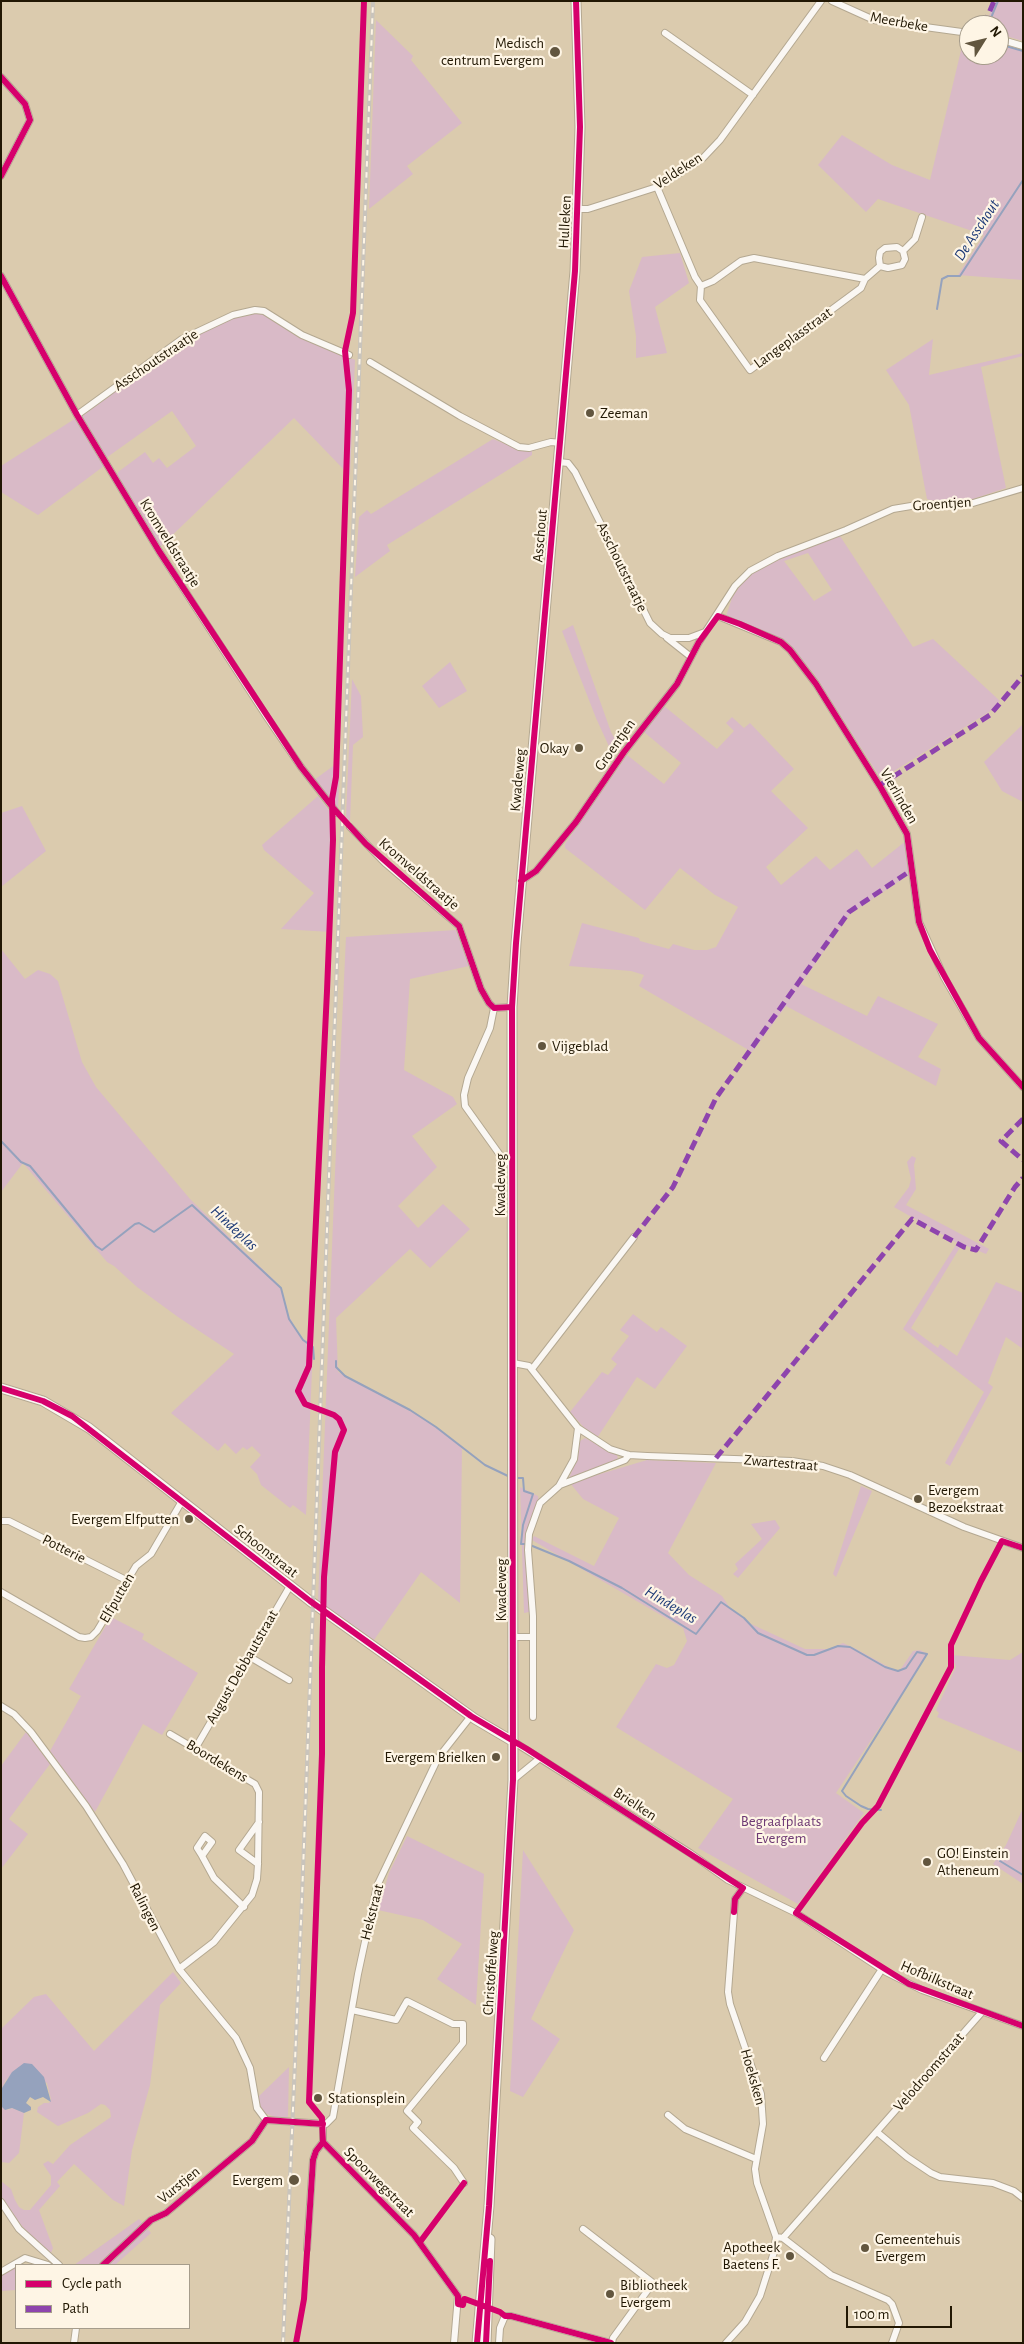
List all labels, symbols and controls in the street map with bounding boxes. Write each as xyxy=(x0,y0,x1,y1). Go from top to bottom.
street label: Meerbeke xyxy=(869,8,929,36)
north arrow xyxy=(959,15,1009,65)
text: N xyxy=(987,24,1004,40)
place label: Medisch centrum Evergem xyxy=(441,34,544,69)
marker: Medisch centrum Evergem xyxy=(548,45,562,59)
street label: Veldeken xyxy=(650,149,706,193)
street label: Hulleken xyxy=(555,195,575,249)
water label: De Asschout xyxy=(950,196,1004,264)
street label: Langeplasstraat xyxy=(750,304,836,372)
street label: Asschoutstraatje xyxy=(110,325,202,395)
place label: Zeeman xyxy=(600,404,648,422)
marker: Zeeman xyxy=(584,407,596,419)
street label: Groentjen xyxy=(912,493,972,515)
street label: Kromveldstraatje xyxy=(136,495,204,591)
street label: Asschout xyxy=(529,509,551,563)
street label: Asschoutstraatje xyxy=(592,519,652,615)
street label: Groentjen xyxy=(591,716,639,774)
place label: Okay xyxy=(540,739,569,757)
marker: Okay xyxy=(573,742,585,754)
street label: Kwadeweg xyxy=(506,748,530,812)
street label: Vierlinden xyxy=(876,765,922,827)
street label: Kromveldstraatje xyxy=(375,834,463,914)
place label: Vijgeblad xyxy=(552,1037,608,1055)
marker: Vijgeblad xyxy=(536,1040,548,1052)
street label: Kwadeweg xyxy=(491,1153,509,1217)
water label: Hindeplas xyxy=(206,1201,262,1255)
street label: Zwartestraat xyxy=(743,1451,819,1475)
place label: Evergem Bezoekstraat xyxy=(928,1481,1004,1516)
marker: Evergem Bezoekstraat xyxy=(912,1493,924,1505)
place label: Evergem Elfputten xyxy=(71,1510,179,1528)
marker: Evergem Elfputten xyxy=(183,1513,195,1525)
street label: Schoonstraat xyxy=(230,1520,302,1582)
street label: Potterie xyxy=(39,1530,89,1568)
street label: Kwadeweg xyxy=(492,1558,510,1622)
street label: Elfputten xyxy=(96,1570,138,1626)
water label: Hindeplas xyxy=(641,1582,701,1628)
street label: August Debbautstraat xyxy=(202,1607,282,1727)
street label: Boordekens xyxy=(183,1736,251,1786)
place label: Evergem Brielken xyxy=(384,1748,486,1766)
marker: Evergem Brielken xyxy=(490,1751,502,1763)
street label: Brielken xyxy=(610,1783,660,1825)
park label: Begraafplaats Evergem xyxy=(741,1812,821,1847)
place label: GO! Einstein Atheneum xyxy=(937,1844,1009,1879)
marker: GO! Einstein Atheneum xyxy=(921,1856,933,1868)
street label: Ralingen xyxy=(125,1880,165,1934)
street label: Hekstraat xyxy=(356,1882,388,1942)
street label: Christoffelweg xyxy=(479,1930,503,2016)
street label: Hofbilkstraat xyxy=(898,1957,976,2003)
street label: Velodroomstraat xyxy=(890,2029,968,2115)
street label: Hoeksken xyxy=(736,2047,770,2107)
place label: Stationsplein xyxy=(328,2089,405,2107)
marker: Stationsplein xyxy=(312,2092,324,2104)
street label: Spoorwegstraat xyxy=(340,2143,418,2221)
street label: Vurstjen xyxy=(154,2163,204,2207)
place label: Evergem xyxy=(232,2171,283,2189)
marker: Evergem xyxy=(287,2173,301,2187)
place label: Gemeentehuis Evergem xyxy=(875,2230,960,2265)
place label: Apotheek Baetens F. xyxy=(722,2238,780,2273)
marker: Gemeentehuis Evergem xyxy=(859,2242,871,2254)
marker: Apotheek Baetens F. xyxy=(784,2250,796,2262)
legend xyxy=(15,2264,190,2329)
text: Cycle path xyxy=(62,2276,122,2291)
place label: Bibliotheek Evergem xyxy=(620,2276,687,2311)
marker: Bibliotheek Evergem xyxy=(604,2288,616,2300)
scale bar xyxy=(849,2296,955,2328)
text: Path xyxy=(62,2301,89,2316)
text: 100 m xyxy=(854,2307,889,2322)

